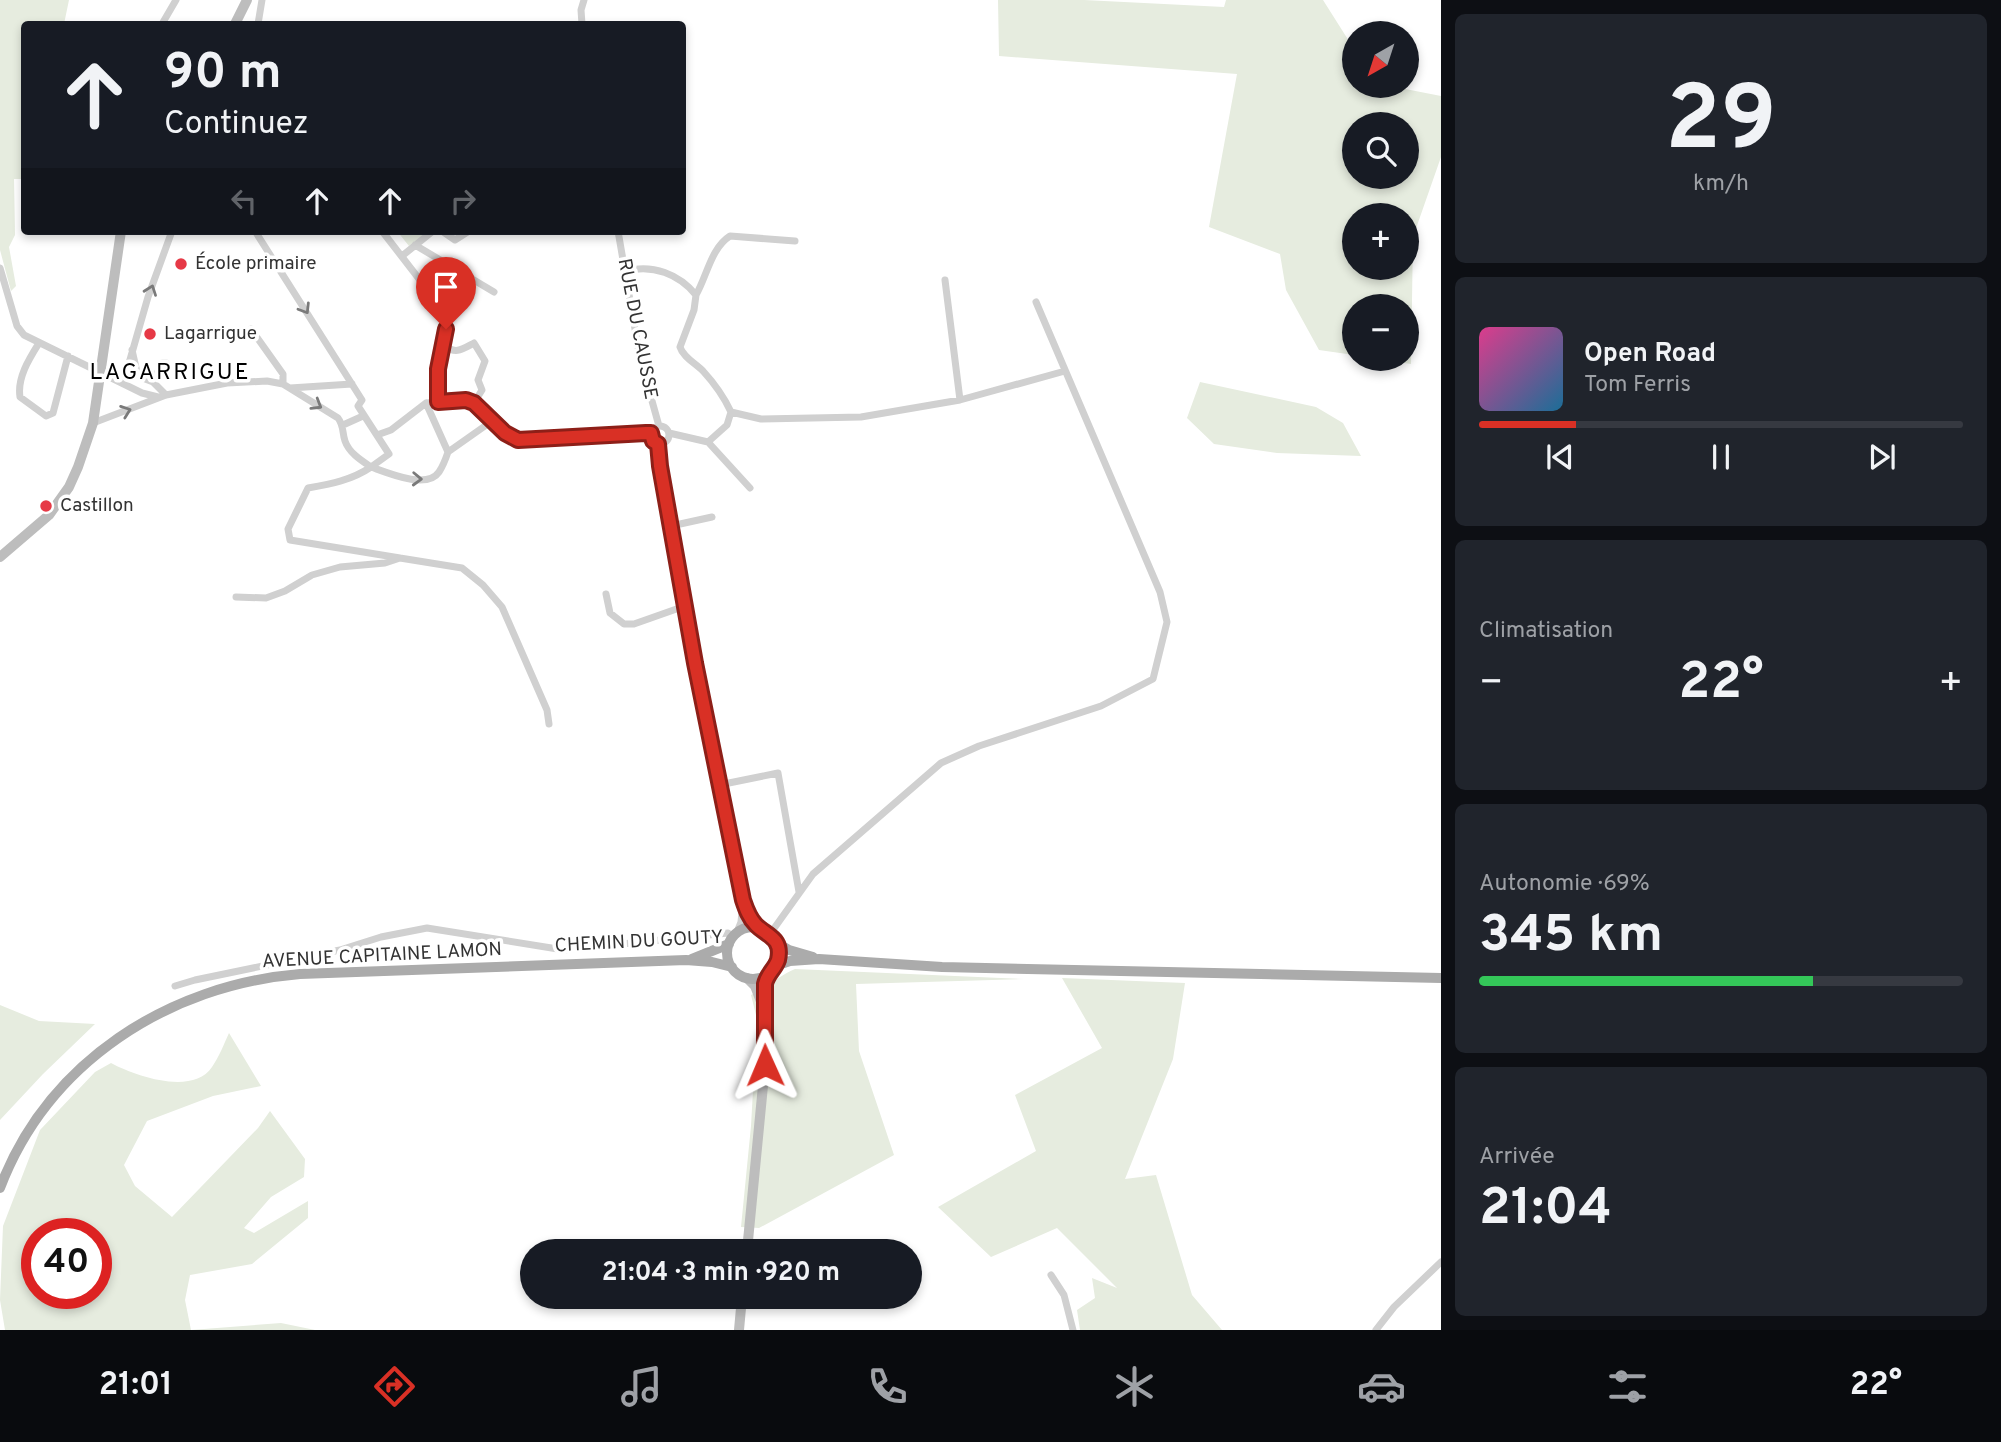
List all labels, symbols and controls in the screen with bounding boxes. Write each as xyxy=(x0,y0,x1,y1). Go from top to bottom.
north arrow xyxy=(1342,21,1419,98)
map controls xyxy=(1342,21,1419,371)
text: 90 m xyxy=(164,44,282,106)
icon: ahead xyxy=(49,49,140,140)
text: 29 xyxy=(1665,67,1777,182)
text: Continuez xyxy=(164,105,309,145)
button: search xyxy=(1342,112,1419,189)
text: km/h xyxy=(1693,170,1749,199)
icon: left xyxy=(225,182,263,220)
icon: ahead xyxy=(298,182,336,220)
icon: ahead xyxy=(371,182,409,220)
icon: right xyxy=(444,182,482,220)
button: + xyxy=(1342,203,1419,280)
place label: École primaire xyxy=(195,251,317,276)
marker: École primaire xyxy=(173,256,189,272)
street label: RUE DU CAUSSE xyxy=(612,256,662,402)
pin xyxy=(416,257,476,329)
icon: arrive xyxy=(427,268,465,306)
one-way arrow xyxy=(143,284,157,296)
button: − xyxy=(1342,294,1419,371)
one-way arrow xyxy=(296,302,309,315)
place label: Lagarrigue xyxy=(164,322,257,346)
marker: Lagarrigue xyxy=(142,326,158,342)
text: Open Road xyxy=(1584,338,1716,371)
district label: LAGARRIGUE xyxy=(90,359,250,388)
text: Tom Ferris xyxy=(1584,371,1691,400)
one-way arrow xyxy=(310,397,323,410)
one-way arrow xyxy=(119,405,131,419)
icon: previous xyxy=(1541,438,1579,476)
icon: pause xyxy=(1702,438,1740,476)
icon: next xyxy=(1863,438,1901,476)
one-way arrow xyxy=(412,472,423,487)
place label: Castillon xyxy=(60,494,134,518)
marker: Castillon xyxy=(38,498,54,514)
text: Climatisation xyxy=(1479,617,1613,646)
text: 22° xyxy=(1678,651,1764,717)
text: − xyxy=(1479,660,1504,709)
text: + xyxy=(1938,660,1963,709)
text: Autonomie · 69% xyxy=(1479,870,1650,899)
text: 345 km xyxy=(1479,904,1663,970)
street label: CHEMIN DU GOUTY xyxy=(554,926,724,958)
street label: AVENUE CAPITAINE LAMON xyxy=(261,938,503,974)
position arrow xyxy=(728,1028,802,1102)
text: Arrivée xyxy=(1479,1143,1555,1172)
text: 21:04 xyxy=(1479,1177,1612,1243)
speed limit sign: 40 xyxy=(21,1218,112,1309)
text: 21:04 · 3 min · 920 m xyxy=(602,1257,840,1290)
icon: directions xyxy=(370,1362,419,1411)
icon: music xyxy=(617,1362,666,1411)
icon: phone xyxy=(863,1362,912,1411)
icon: climate xyxy=(1110,1362,1159,1411)
icon: car xyxy=(1357,1362,1406,1411)
icon: filters xyxy=(1603,1362,1652,1411)
text: 21:01 xyxy=(99,1366,173,1406)
text: 22° xyxy=(1850,1366,1902,1406)

